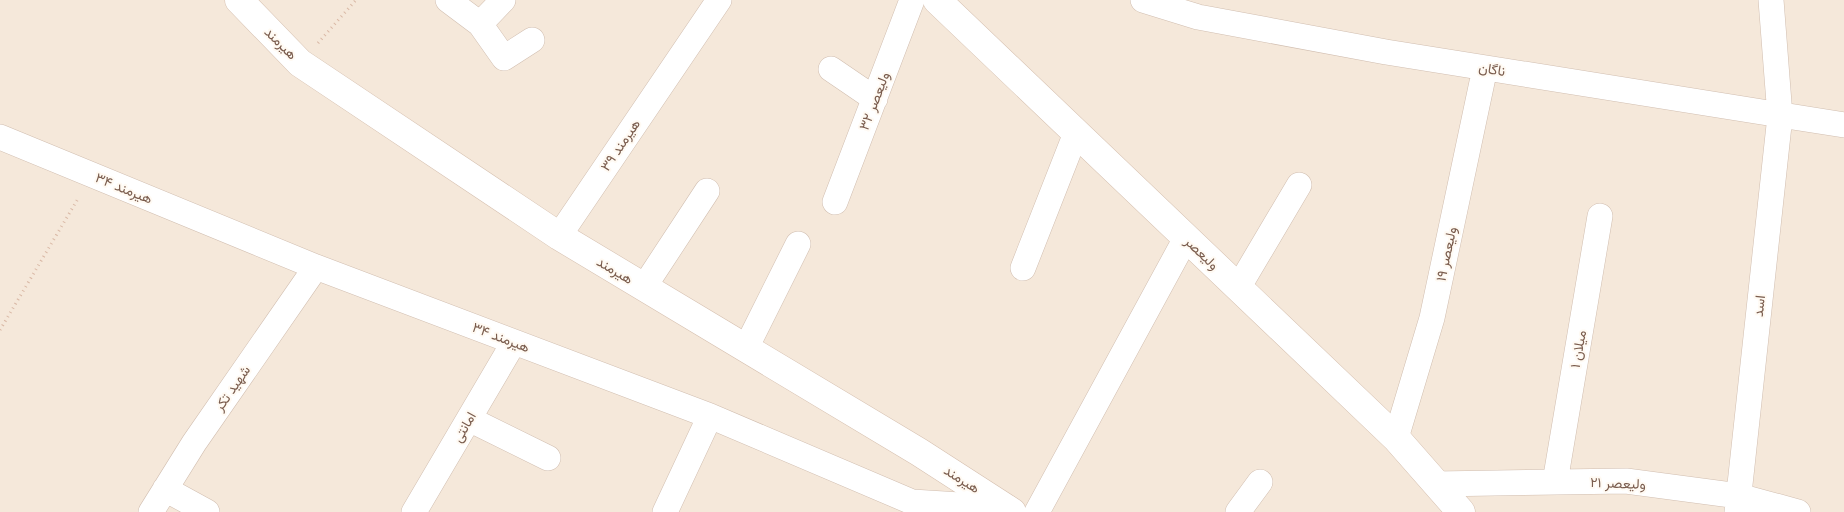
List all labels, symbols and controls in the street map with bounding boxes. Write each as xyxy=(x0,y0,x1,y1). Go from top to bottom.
street label: هیرمند xyxy=(261,23,301,63)
street label: ناگان xyxy=(1477,59,1507,80)
street label: ولیعصر ۳۲ xyxy=(856,70,893,133)
street label: هیرمند ۳۹ xyxy=(597,116,644,174)
street label: هیرمند ۳۴ xyxy=(93,169,155,208)
street label: ولیعصر ۱۹ xyxy=(1432,225,1461,283)
street label: ولیعصر xyxy=(1180,232,1222,274)
street label: هیرمند xyxy=(594,253,636,288)
street label: اسد xyxy=(1750,294,1769,318)
street label: هیرمند ۳۴ xyxy=(470,319,532,356)
street label: میلان ۱ xyxy=(1567,329,1590,369)
street label: شهید تکر xyxy=(210,362,254,415)
street label: امانتی xyxy=(449,409,480,446)
street label: هیرمند xyxy=(941,462,983,497)
street label: ولیعصر ۲۱ xyxy=(1590,474,1646,493)

